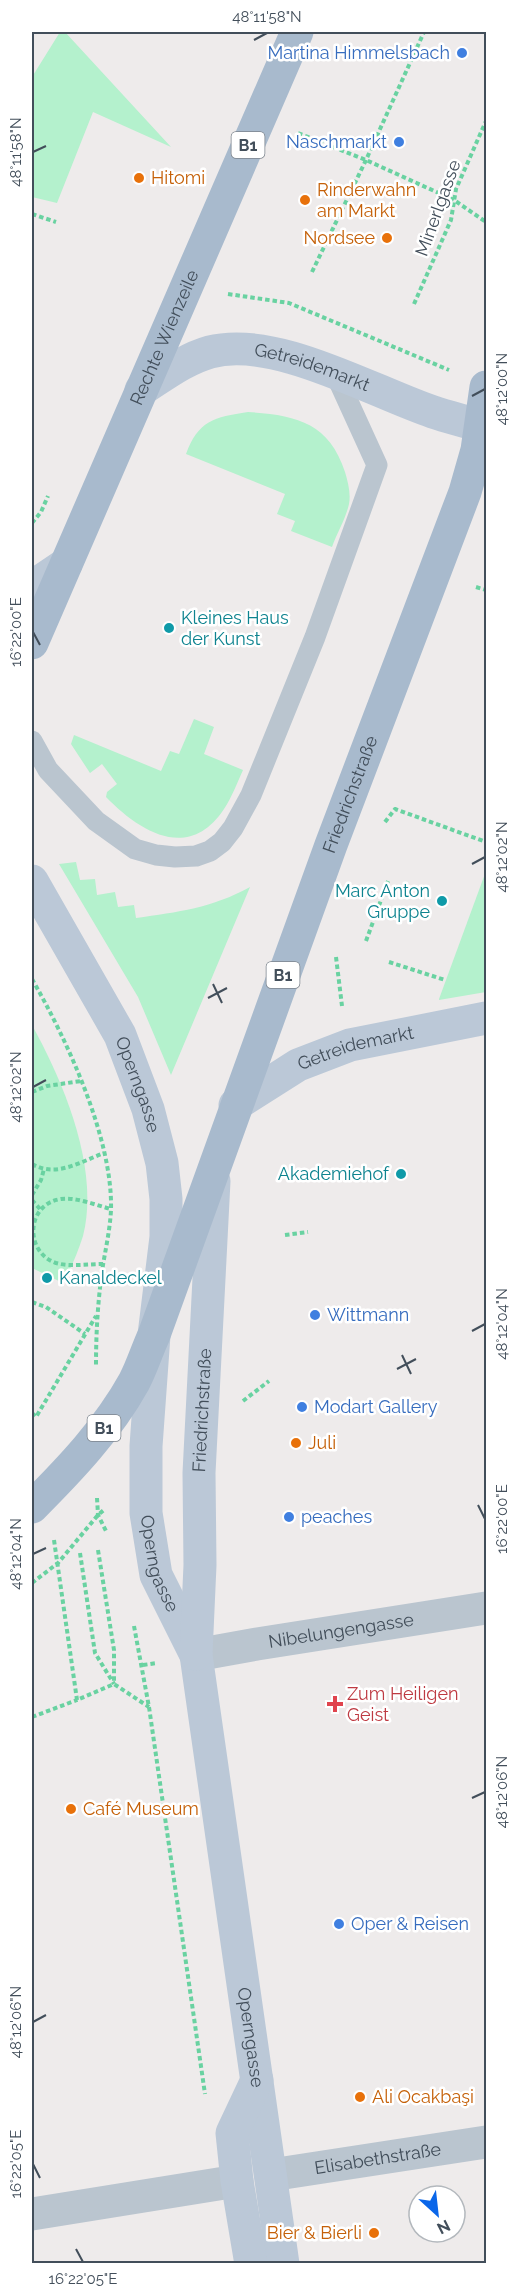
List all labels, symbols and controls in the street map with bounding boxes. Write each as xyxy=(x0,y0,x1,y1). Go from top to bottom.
text: 48°11'58"N xyxy=(232,8,302,26)
place label: Martina Himmelsbach xyxy=(268,42,450,63)
marker: Martina Himmelsbach xyxy=(455,46,469,60)
text: 48°11'58"N xyxy=(7,117,25,187)
place label: Naschmarkt xyxy=(286,131,387,152)
road number: B1 xyxy=(232,132,264,158)
marker: Naschmarkt xyxy=(392,135,406,149)
street label: Minerlgasse xyxy=(410,156,465,259)
place label: Hitomi xyxy=(151,167,205,188)
marker: Hitomi xyxy=(132,171,146,185)
place label: Rinderwahn am Markt xyxy=(317,179,416,221)
marker: Rinderwahn am Markt xyxy=(298,193,312,207)
place label: Nordsee xyxy=(303,227,375,248)
marker: Nordsee xyxy=(380,231,394,245)
street label: Rechte Wienzeile xyxy=(126,266,203,408)
street label: Getreidemarkt xyxy=(253,339,373,395)
text: 48°12'00"N xyxy=(493,353,511,425)
text: 16°22'00"E xyxy=(7,597,25,667)
place label: Kleines Haus der Kunst xyxy=(181,607,289,649)
marker: Kleines Haus der Kunst xyxy=(162,621,176,635)
street label: Friedrichstraße xyxy=(318,732,382,856)
text: 48°12'02"N xyxy=(493,821,511,893)
place label: Marc Anton Gruppe xyxy=(335,880,430,922)
marker: Marc Anton Gruppe xyxy=(435,894,449,908)
road number: B1 xyxy=(266,962,300,988)
street label: Getreidemarkt xyxy=(294,1022,415,1074)
street label: Operngasse xyxy=(111,1033,165,1135)
text: 48°12'02"N xyxy=(7,1051,25,1123)
place label: Akademiehof xyxy=(278,1163,390,1184)
marker: Akademiehof xyxy=(394,1167,408,1181)
place label: Kanaldeckel xyxy=(59,1267,162,1288)
marker: Kanaldeckel xyxy=(40,1271,54,1285)
text: 48°12'04"N xyxy=(493,1288,511,1360)
place label: Wittmann xyxy=(327,1304,409,1325)
marker: Wittmann xyxy=(308,1308,322,1322)
street label: Friedrichstraße xyxy=(188,1347,215,1473)
place label: Modart Gallery xyxy=(314,1396,438,1417)
marker: Modart Gallery xyxy=(295,1400,309,1414)
road number: B1 xyxy=(88,1415,120,1441)
place label: Juli xyxy=(308,1432,336,1453)
marker: Juli xyxy=(289,1436,303,1450)
text: 16°22'00"E xyxy=(493,1484,511,1554)
place label: peaches xyxy=(301,1506,372,1527)
marker: peaches xyxy=(282,1510,296,1524)
street label: Operngasse xyxy=(136,1513,184,1616)
text: 48°12'04"N xyxy=(7,1518,25,1590)
street label: Nibelungengasse xyxy=(267,1608,415,1652)
place label: Zum Heiligen Geist xyxy=(347,1683,459,1725)
marker: Zum Heiligen Geist xyxy=(328,1697,342,1711)
text: 48°12'06"N xyxy=(493,1756,511,1828)
place label: Café Museum xyxy=(83,1798,199,1819)
marker: Café Museum xyxy=(64,1802,78,1816)
place label: Oper & Reisen xyxy=(351,1913,469,1934)
marker: Oper & Reisen xyxy=(332,1917,346,1931)
text: 48°12'06"N xyxy=(7,1986,25,2058)
street label: Operngasse xyxy=(234,1986,269,2089)
place label: Ali Ocakbaşi xyxy=(372,2086,474,2107)
marker: Ali Ocakbaşi xyxy=(353,2090,367,2104)
text: 16°22'05"E xyxy=(7,2130,25,2198)
street label: Elisabethstraße xyxy=(313,2138,443,2178)
north arrow xyxy=(407,2184,467,2244)
text: N xyxy=(434,2216,453,2238)
place label: Bier & Bierli xyxy=(267,2222,362,2243)
marker: Bier & Bierli xyxy=(367,2226,381,2240)
text: 16°22'05"E xyxy=(49,2270,117,2288)

